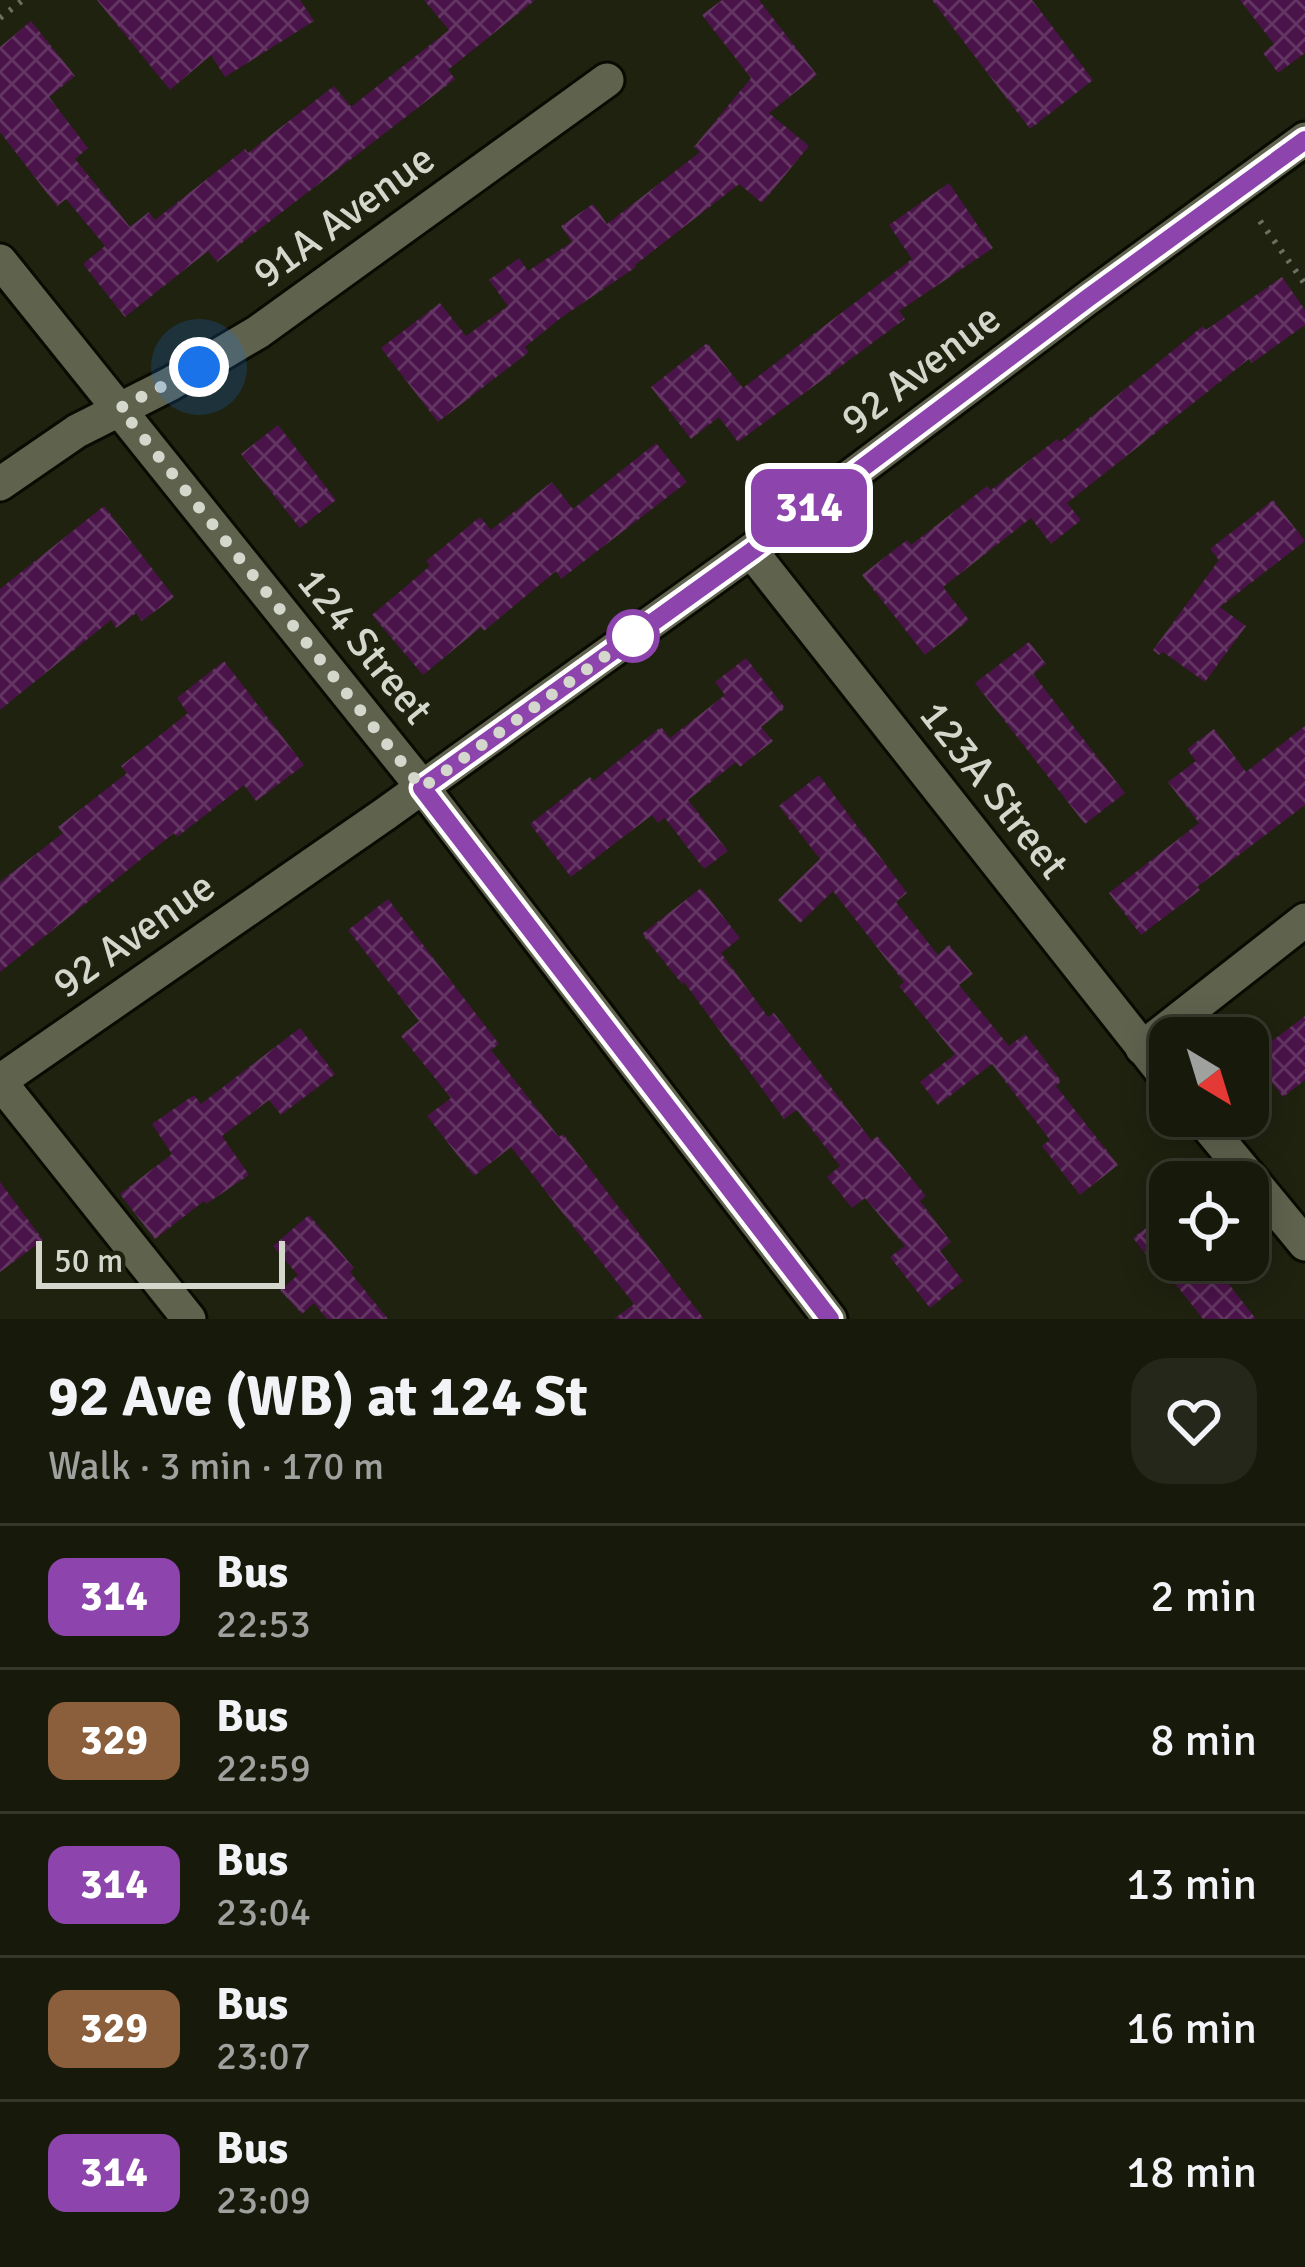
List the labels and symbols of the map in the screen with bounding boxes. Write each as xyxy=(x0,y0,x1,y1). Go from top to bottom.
street label: 91A Avenue xyxy=(243,133,444,299)
street label: 92 Avenue xyxy=(831,293,1011,446)
your location xyxy=(169,337,229,397)
line badge: 314 xyxy=(740,469,878,547)
street label: 124 Street xyxy=(286,557,443,735)
unlabelled marker xyxy=(608,611,658,661)
street label: 123A Street xyxy=(908,691,1079,889)
street label: 92 Avenue xyxy=(43,861,225,1009)
north arrow xyxy=(1149,1017,1269,1137)
scale bar xyxy=(36,1235,285,1288)

